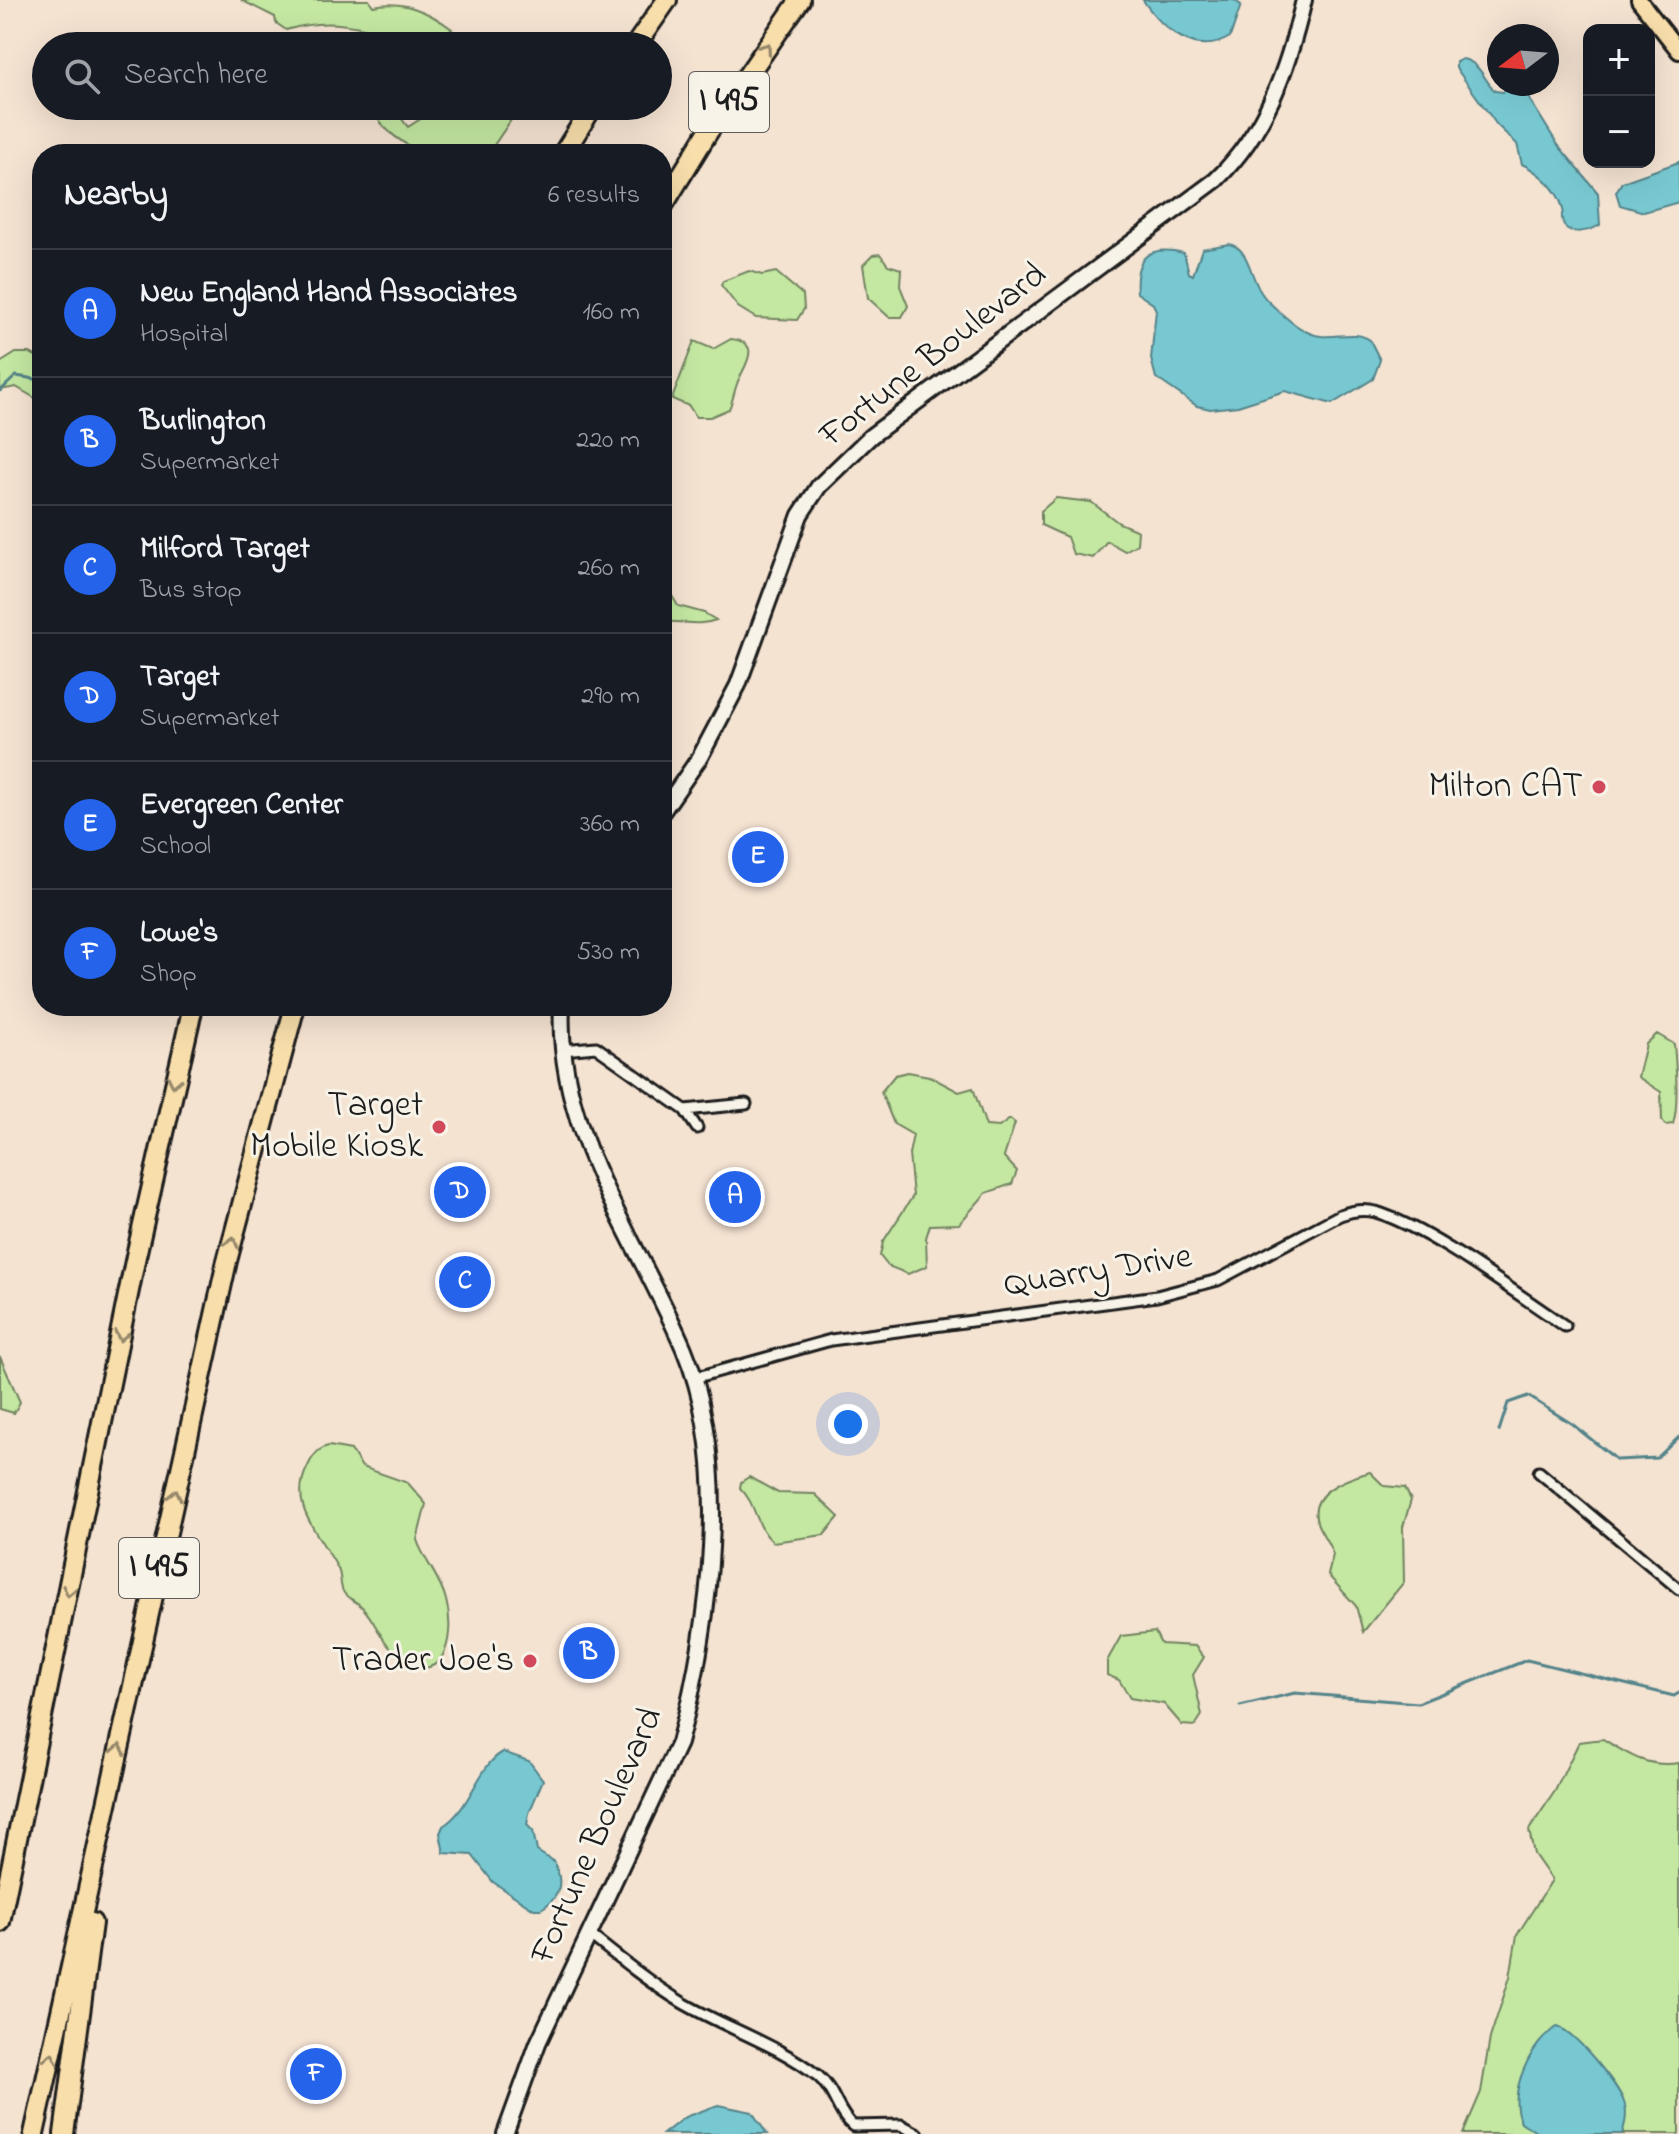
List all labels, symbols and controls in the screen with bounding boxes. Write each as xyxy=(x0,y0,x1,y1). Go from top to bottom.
north arrow xyxy=(1487,24,1559,96)
map controls xyxy=(1583,24,1655,168)
button: + xyxy=(1583,24,1655,96)
search box xyxy=(32,32,672,120)
one-way arrow xyxy=(756,43,771,57)
icon: search xyxy=(60,54,104,98)
text: Search here xyxy=(124,54,268,98)
road number: I 495 xyxy=(689,72,769,132)
button: − xyxy=(1583,96,1655,168)
text: Nearby xyxy=(64,171,168,221)
text: 6 results xyxy=(548,177,640,215)
street label: Fortune Boulevard xyxy=(808,250,1059,462)
text: New England Hand Associates xyxy=(140,272,518,316)
text: A xyxy=(82,294,98,332)
text: 160 m xyxy=(582,294,640,332)
text: Hospital xyxy=(140,316,228,354)
text: Burlington xyxy=(140,400,266,444)
text: B xyxy=(81,422,99,460)
text: 220 m xyxy=(576,422,640,460)
text: Supermarket xyxy=(140,444,279,482)
text: Milford Target xyxy=(140,528,310,572)
text: C xyxy=(83,550,97,588)
text: 260 m xyxy=(578,550,640,588)
text: Bus stop xyxy=(140,572,242,610)
text: Target xyxy=(140,656,220,700)
text: D xyxy=(80,678,100,716)
text: 290 m xyxy=(581,678,640,716)
text: Supermarket xyxy=(140,700,279,738)
place label: Milton CAT xyxy=(1428,761,1583,814)
marker: Milton CAT xyxy=(1590,778,1608,796)
text: Evergreen Center xyxy=(140,784,343,828)
text: E xyxy=(82,806,98,844)
text: 360 m xyxy=(580,806,640,844)
pin: E xyxy=(732,827,784,887)
text: School xyxy=(140,828,211,866)
text: Lowe's xyxy=(140,912,218,956)
text: F xyxy=(82,934,98,972)
text: 530 m xyxy=(576,934,640,972)
text: Shop xyxy=(140,956,197,994)
one-way arrow xyxy=(166,1074,183,1088)
place label: Target Mobile Kiosk xyxy=(250,1080,423,1174)
marker: Target Mobile Kiosk xyxy=(430,1118,448,1136)
pin: D xyxy=(434,1162,486,1222)
pin: A xyxy=(709,1167,761,1227)
street label: Quarry Drive xyxy=(1000,1231,1197,1313)
one-way arrow xyxy=(223,1235,240,1249)
pin: C xyxy=(439,1252,491,1312)
one-way arrow xyxy=(113,1329,130,1343)
your location xyxy=(828,1404,868,1444)
one-way arrow xyxy=(166,1489,183,1503)
road number: I 495 xyxy=(119,1538,199,1598)
one-way arrow xyxy=(61,1584,78,1597)
pin: B xyxy=(563,1623,615,1683)
place label: Trader Joe's xyxy=(332,1635,514,1688)
marker: Trader Joe's xyxy=(521,1652,539,1670)
street label: Fortune Boulevard xyxy=(517,1699,678,1974)
one-way arrow xyxy=(110,1743,127,1756)
pin: F xyxy=(290,2044,342,2104)
one-way arrow xyxy=(42,2051,59,2065)

